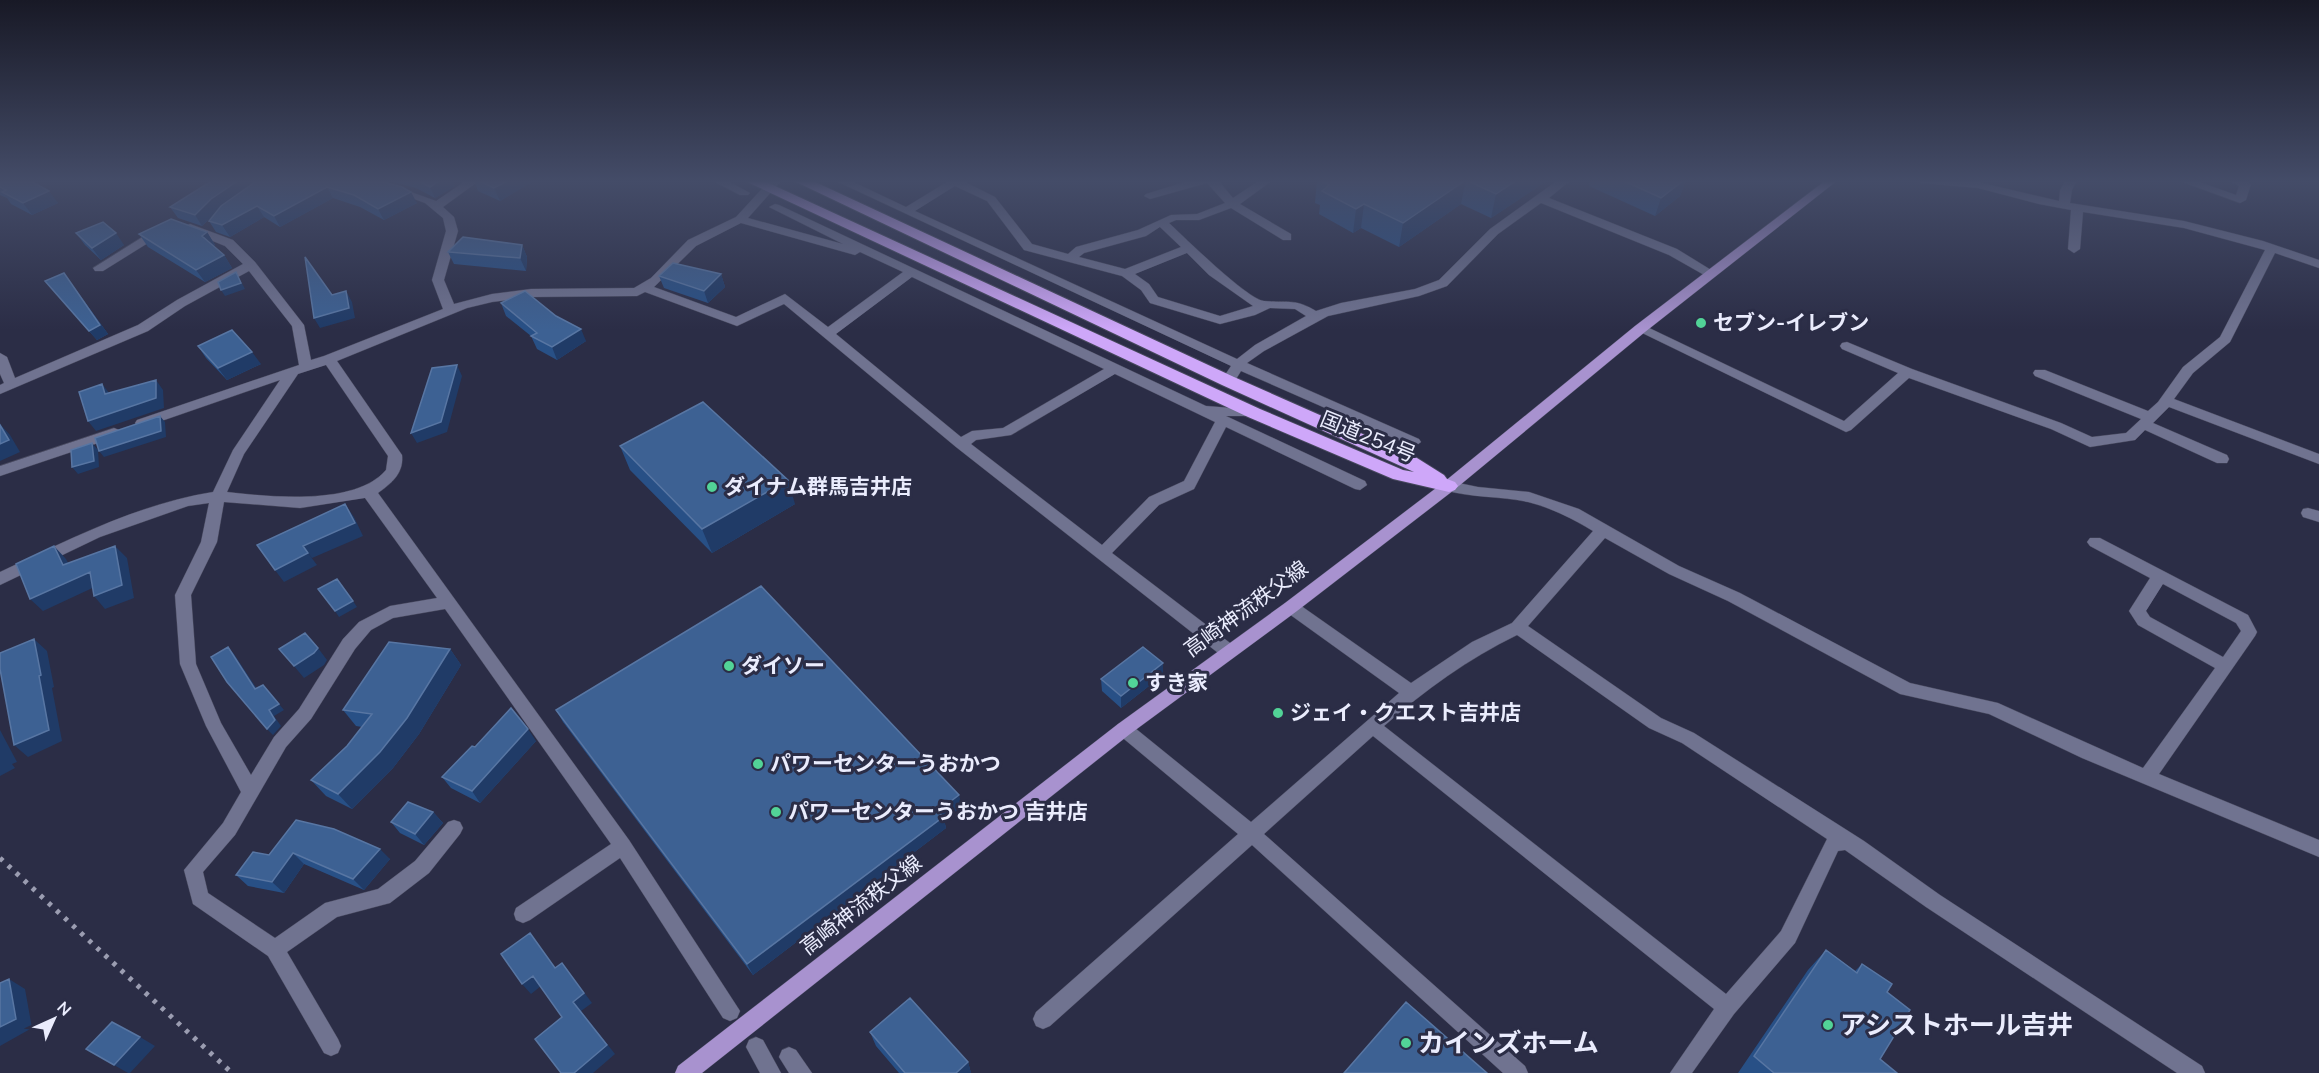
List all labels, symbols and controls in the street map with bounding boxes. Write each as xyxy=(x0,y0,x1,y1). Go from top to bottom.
place label: セブン-イレブン xyxy=(1713,309,1869,335)
marker: セブン-イレブン xyxy=(1694,316,1708,330)
street label: 国道254号 xyxy=(1317,405,1420,467)
place label: ダイナム群馬吉井店 xyxy=(724,473,912,499)
marker: ダイナム群馬吉井店 xyxy=(705,480,719,494)
street label: 高崎神流秩父線 xyxy=(1178,554,1313,662)
place label: ダイソー xyxy=(741,652,825,678)
marker: ダイソー xyxy=(722,659,736,673)
place label: すき家 xyxy=(1145,669,1208,695)
marker: すき家 xyxy=(1126,676,1140,690)
place label: ジェイ・クエスト吉井店 xyxy=(1290,699,1521,725)
marker: ジェイ・クエスト吉井店 xyxy=(1271,706,1285,720)
place label: パワーセンターうおかつ xyxy=(770,750,1001,776)
marker: パワーセンターうおかつ xyxy=(751,757,765,771)
place label: パワーセンターうおかつ 吉井店 xyxy=(788,798,1088,824)
marker: パワーセンターうおかつ 吉井店 xyxy=(769,805,783,819)
street label: 高崎神流秩父線 xyxy=(794,849,926,960)
north arrow xyxy=(24,989,84,1049)
text: N xyxy=(53,997,76,1020)
place label: アシストホール吉井 xyxy=(1840,1008,2073,1041)
marker: アシストホール吉井 xyxy=(1821,1018,1835,1032)
place label: カインズホーム xyxy=(1418,1026,1599,1059)
marker: カインズホーム xyxy=(1399,1036,1413,1050)

